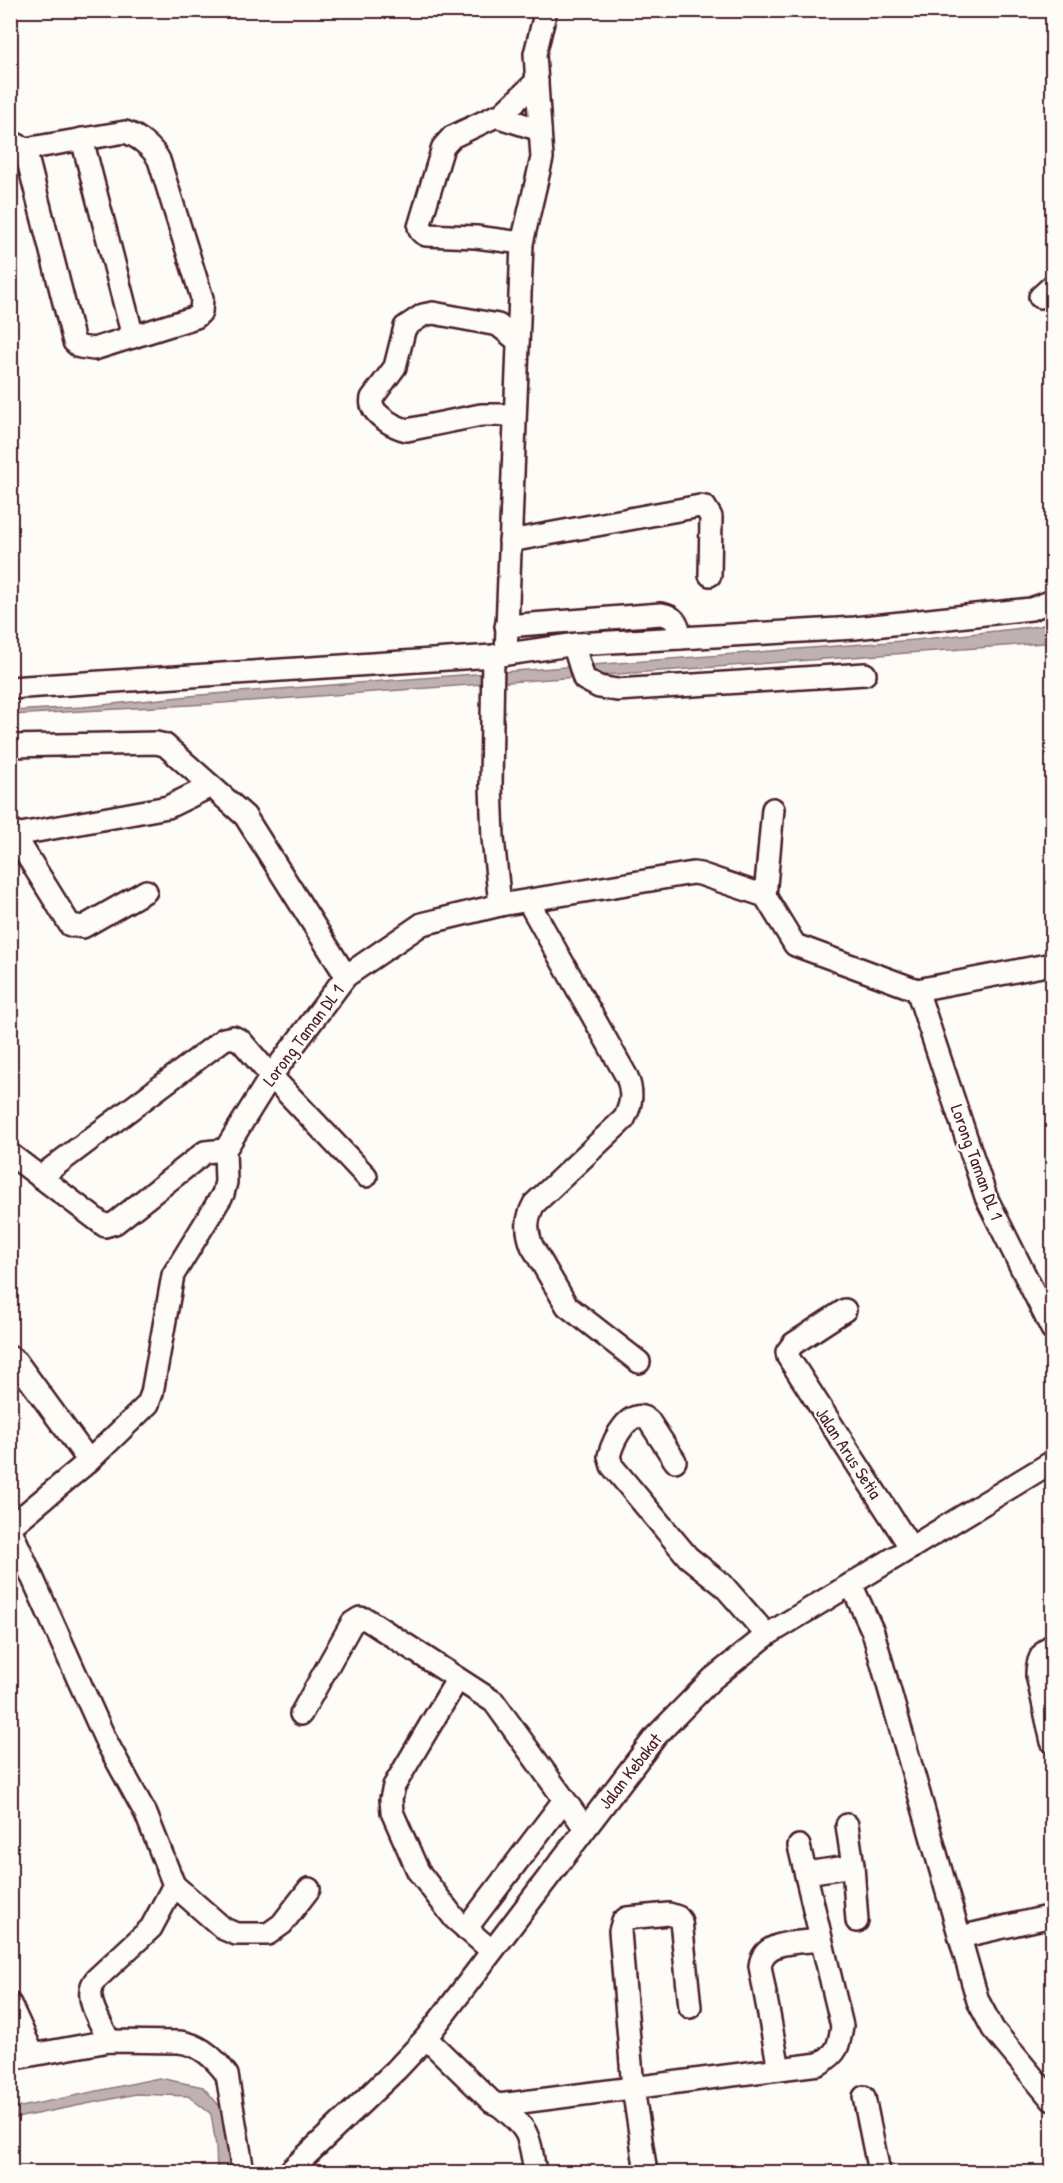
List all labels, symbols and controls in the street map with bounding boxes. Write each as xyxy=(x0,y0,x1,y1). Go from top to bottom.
street label: Lorong Taman DL 1 xyxy=(256,979,350,1091)
street label: Lorong Taman DL 1 xyxy=(944,1101,1010,1223)
street label: Jalan Arus Setia xyxy=(810,1402,888,1504)
street label: Jalan Kebakat xyxy=(593,1727,668,1814)

